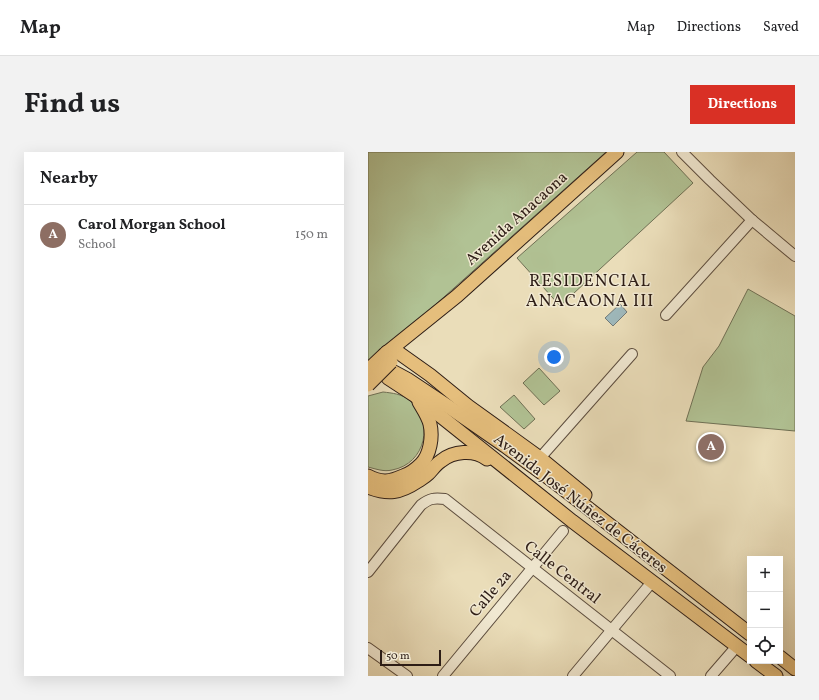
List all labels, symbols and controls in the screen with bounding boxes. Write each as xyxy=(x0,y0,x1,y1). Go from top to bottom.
text: Map xyxy=(20,15,61,41)
text: Map xyxy=(627,18,655,37)
text: Directions xyxy=(677,18,741,37)
text: Saved xyxy=(763,18,799,37)
text: Find us xyxy=(24,85,120,124)
button: Directions xyxy=(690,85,795,124)
text: Nearby xyxy=(40,167,98,190)
street label: Avenida Anacaona xyxy=(461,167,573,271)
text: Carol Morgan School xyxy=(78,215,226,236)
text: A xyxy=(48,226,58,244)
text: 150 m xyxy=(295,226,328,244)
text: School xyxy=(78,236,116,254)
district label: RESIDENCIAL ANACAONA III xyxy=(526,270,654,313)
your location xyxy=(544,347,564,367)
street label: Avenida José Núñez de Cáceres xyxy=(488,429,672,579)
pin: A xyxy=(698,432,724,462)
street label: Calle Central xyxy=(519,536,605,610)
map controls xyxy=(747,556,783,664)
button: + xyxy=(747,556,783,592)
street label: Calle 2a xyxy=(465,566,517,622)
button: − xyxy=(747,592,783,628)
button: locate xyxy=(747,628,783,664)
scale bar xyxy=(380,648,441,667)
text: 50 m xyxy=(386,649,410,664)

